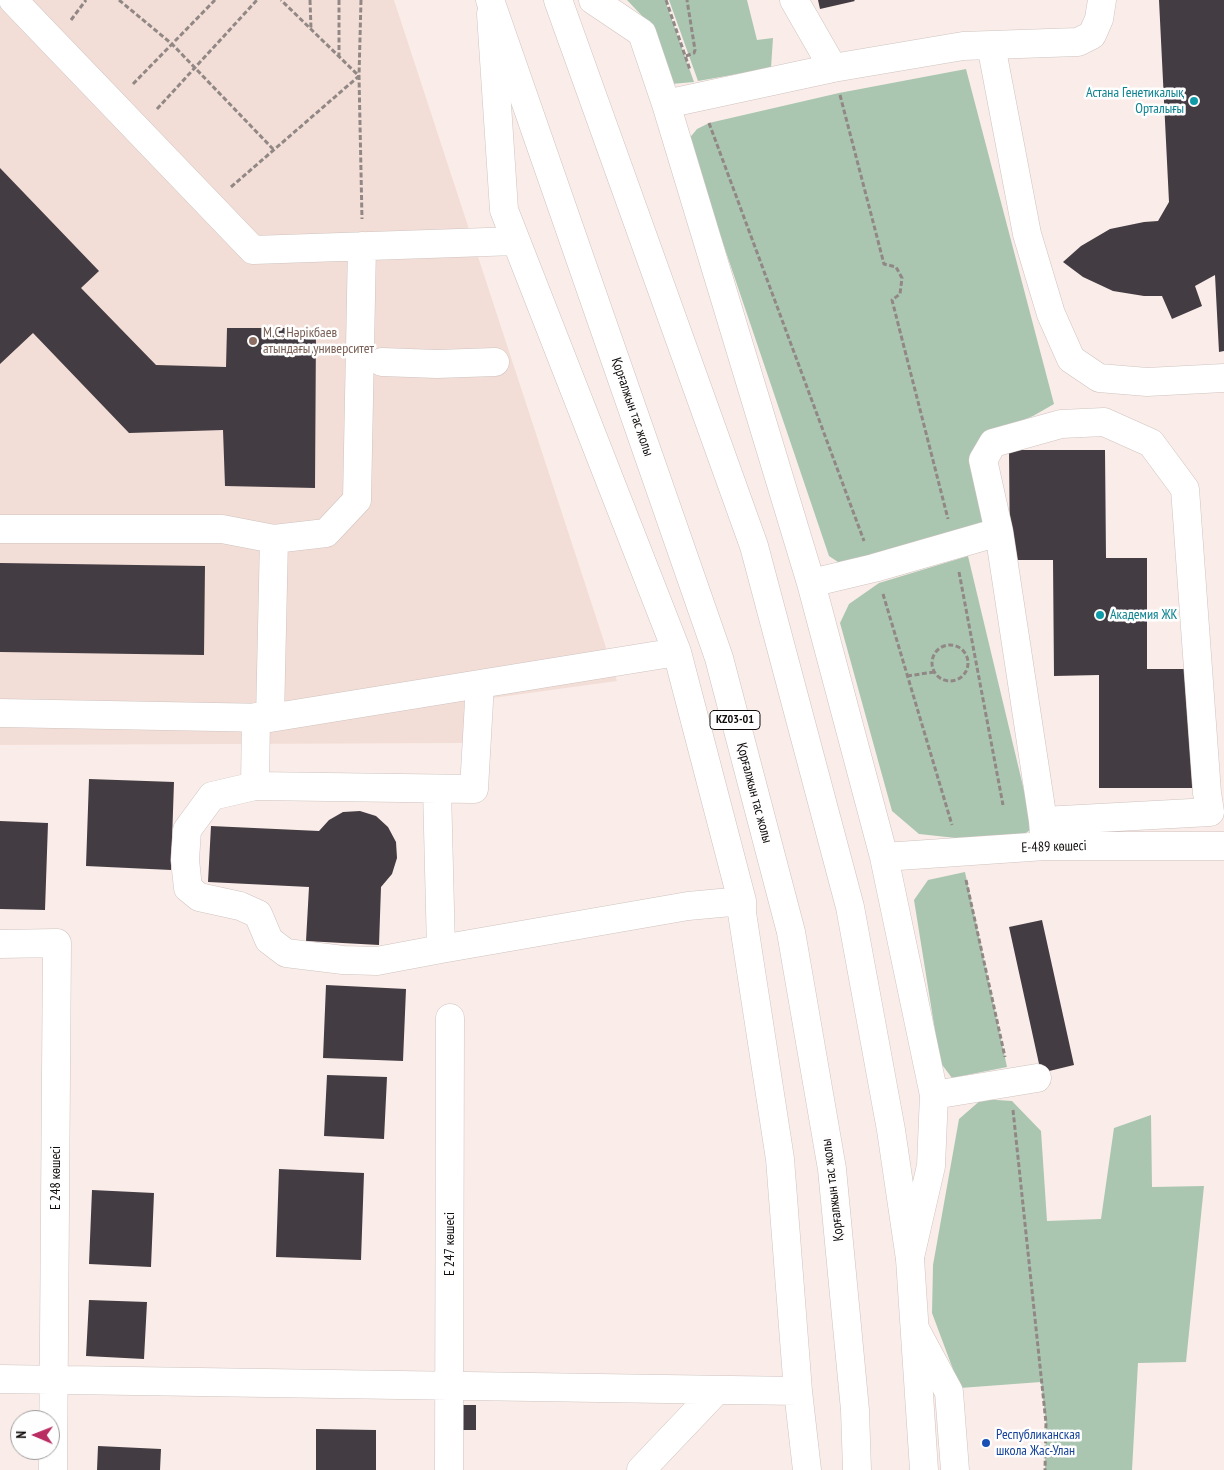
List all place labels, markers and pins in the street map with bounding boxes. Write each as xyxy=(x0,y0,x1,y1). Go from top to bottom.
place label: Астана Генетикалық Орталығы xyxy=(1086,85,1184,118)
marker: Астана Генетикалық Орталығы xyxy=(1188,95,1200,107)
place label: М.С. Нәрікбаев атындағы университет xyxy=(263,325,374,358)
marker: М.С. Нәрікбаев атындағы университет xyxy=(247,335,259,347)
place label: Академия ЖК xyxy=(1110,607,1177,623)
marker: Академия ЖК xyxy=(1094,609,1106,621)
place label: Республиканская школа Жас-Улан xyxy=(996,1427,1080,1460)
marker: Республиканская школа Жас-Улан xyxy=(980,1437,992,1449)

